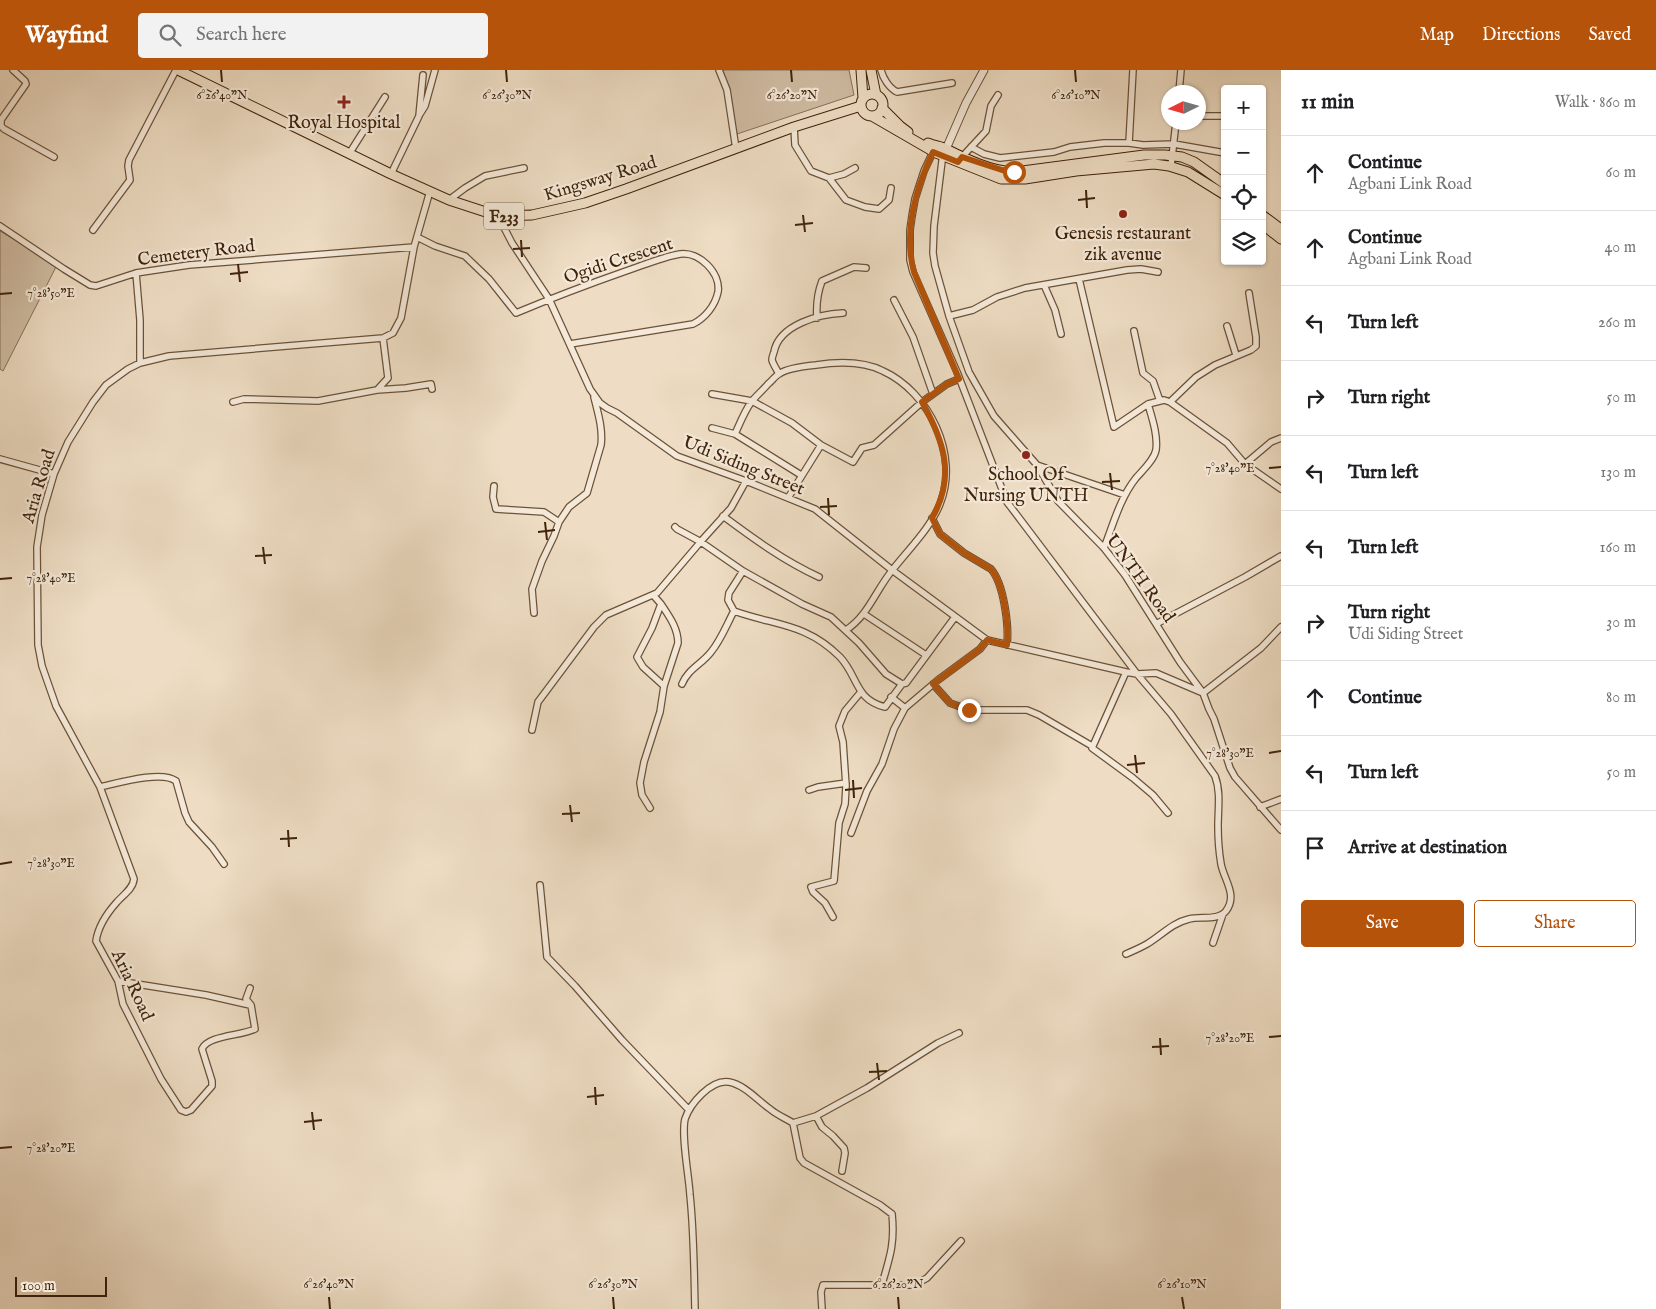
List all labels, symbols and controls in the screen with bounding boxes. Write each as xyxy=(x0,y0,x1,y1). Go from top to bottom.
search box xyxy=(138,13,488,58)
text: Wayfind xyxy=(25,20,108,51)
icon: search xyxy=(156,21,184,49)
text: Search here xyxy=(196,23,286,47)
text: Map xyxy=(1420,24,1454,47)
text: Directions xyxy=(1482,24,1560,47)
text: Saved xyxy=(1588,24,1631,47)
north arrow xyxy=(1161,85,1206,130)
map controls xyxy=(1221,85,1266,265)
button: + xyxy=(1221,85,1266,130)
text: 6°26'40"N xyxy=(197,88,248,103)
text: 6°26'30"N xyxy=(482,88,532,103)
text: 6°26'20"N xyxy=(767,88,818,103)
text: 6°26'10"N xyxy=(1051,88,1101,103)
text: 11 min xyxy=(1301,89,1354,116)
text: Walk · 860 m xyxy=(1555,93,1636,113)
marker: Royal Hospital xyxy=(337,95,351,109)
place label: Royal Hospital xyxy=(287,112,401,135)
button: − xyxy=(1221,130,1266,175)
street label: Kingsway Road xyxy=(541,151,660,207)
text: Continue xyxy=(1348,151,1422,175)
icon: ahead xyxy=(1301,159,1329,187)
route start xyxy=(1003,161,1026,184)
text: 60 m xyxy=(1606,163,1636,183)
button: locate xyxy=(1221,175,1266,220)
text: Agbani Link Road xyxy=(1348,175,1472,195)
road number: F233 xyxy=(484,202,524,230)
marker: Genesis restaurant zik avenue xyxy=(1117,208,1129,220)
button: layers xyxy=(1221,220,1266,265)
place label: Genesis restaurant zik avenue xyxy=(1055,223,1191,267)
text: Continue xyxy=(1348,226,1422,250)
street label: Ogidi Crescent xyxy=(561,233,676,290)
icon: ahead xyxy=(1301,234,1329,262)
street label: Cemetery Road xyxy=(136,235,256,272)
text: 40 m xyxy=(1604,238,1636,258)
text: Agbani Link Road xyxy=(1348,250,1472,270)
text: 7°28'50"E xyxy=(27,286,75,301)
icon: left xyxy=(1301,309,1329,337)
text: Turn left xyxy=(1348,311,1419,335)
text: 260 m xyxy=(1598,313,1636,333)
icon: right xyxy=(1301,384,1329,412)
text: Turn right xyxy=(1348,386,1430,410)
text: 50 m xyxy=(1607,388,1636,408)
street label: Udi Siding Street xyxy=(679,431,808,501)
street label: Aria Road xyxy=(17,446,62,527)
marker: School Of Nursing UNTH xyxy=(1020,449,1032,461)
icon: left xyxy=(1301,459,1329,487)
text: 7°28'40"E xyxy=(1205,461,1255,476)
text: Turn left xyxy=(1348,461,1419,485)
text: 130 m xyxy=(1600,463,1636,483)
place label: School Of Nursing UNTH xyxy=(964,464,1088,508)
street label: UNTH Road xyxy=(1100,530,1180,628)
icon: left xyxy=(1301,534,1329,562)
text: Turn left xyxy=(1348,536,1419,560)
text: 160 m xyxy=(1600,538,1636,558)
text: 7°28'40"E xyxy=(26,571,76,586)
text: Turn right xyxy=(1348,601,1430,625)
icon: right xyxy=(1301,609,1329,637)
text: 30 m xyxy=(1606,613,1636,633)
text: Udi Siding Street xyxy=(1348,625,1463,645)
icon: ahead xyxy=(1301,684,1329,712)
text: Continue xyxy=(1348,686,1422,710)
text: 80 m xyxy=(1606,688,1636,708)
route end xyxy=(958,699,981,722)
text: 7°28'30"E xyxy=(1206,746,1254,761)
icon: left xyxy=(1301,759,1329,787)
text: Turn left xyxy=(1348,761,1419,785)
text: 50 m xyxy=(1607,763,1636,783)
icon: arrive xyxy=(1301,834,1329,862)
text: Arrive at destination xyxy=(1348,836,1507,860)
text: 7°28'30"E xyxy=(27,856,75,871)
button: Save xyxy=(1301,900,1464,947)
button: Share xyxy=(1474,900,1636,947)
street label: Aria Road xyxy=(105,945,158,1025)
text: 7°28'20"E xyxy=(1206,1031,1254,1046)
text: 7°28'20"E xyxy=(27,1141,75,1156)
scale bar xyxy=(15,1274,108,1297)
text: 100 m xyxy=(22,1277,55,1295)
text: 6°26'40"N xyxy=(304,1277,355,1292)
text: 6°26'30"N xyxy=(588,1277,638,1292)
text: 6°26'20"N xyxy=(873,1277,924,1292)
text: 6°26'10"N xyxy=(1157,1277,1207,1292)

